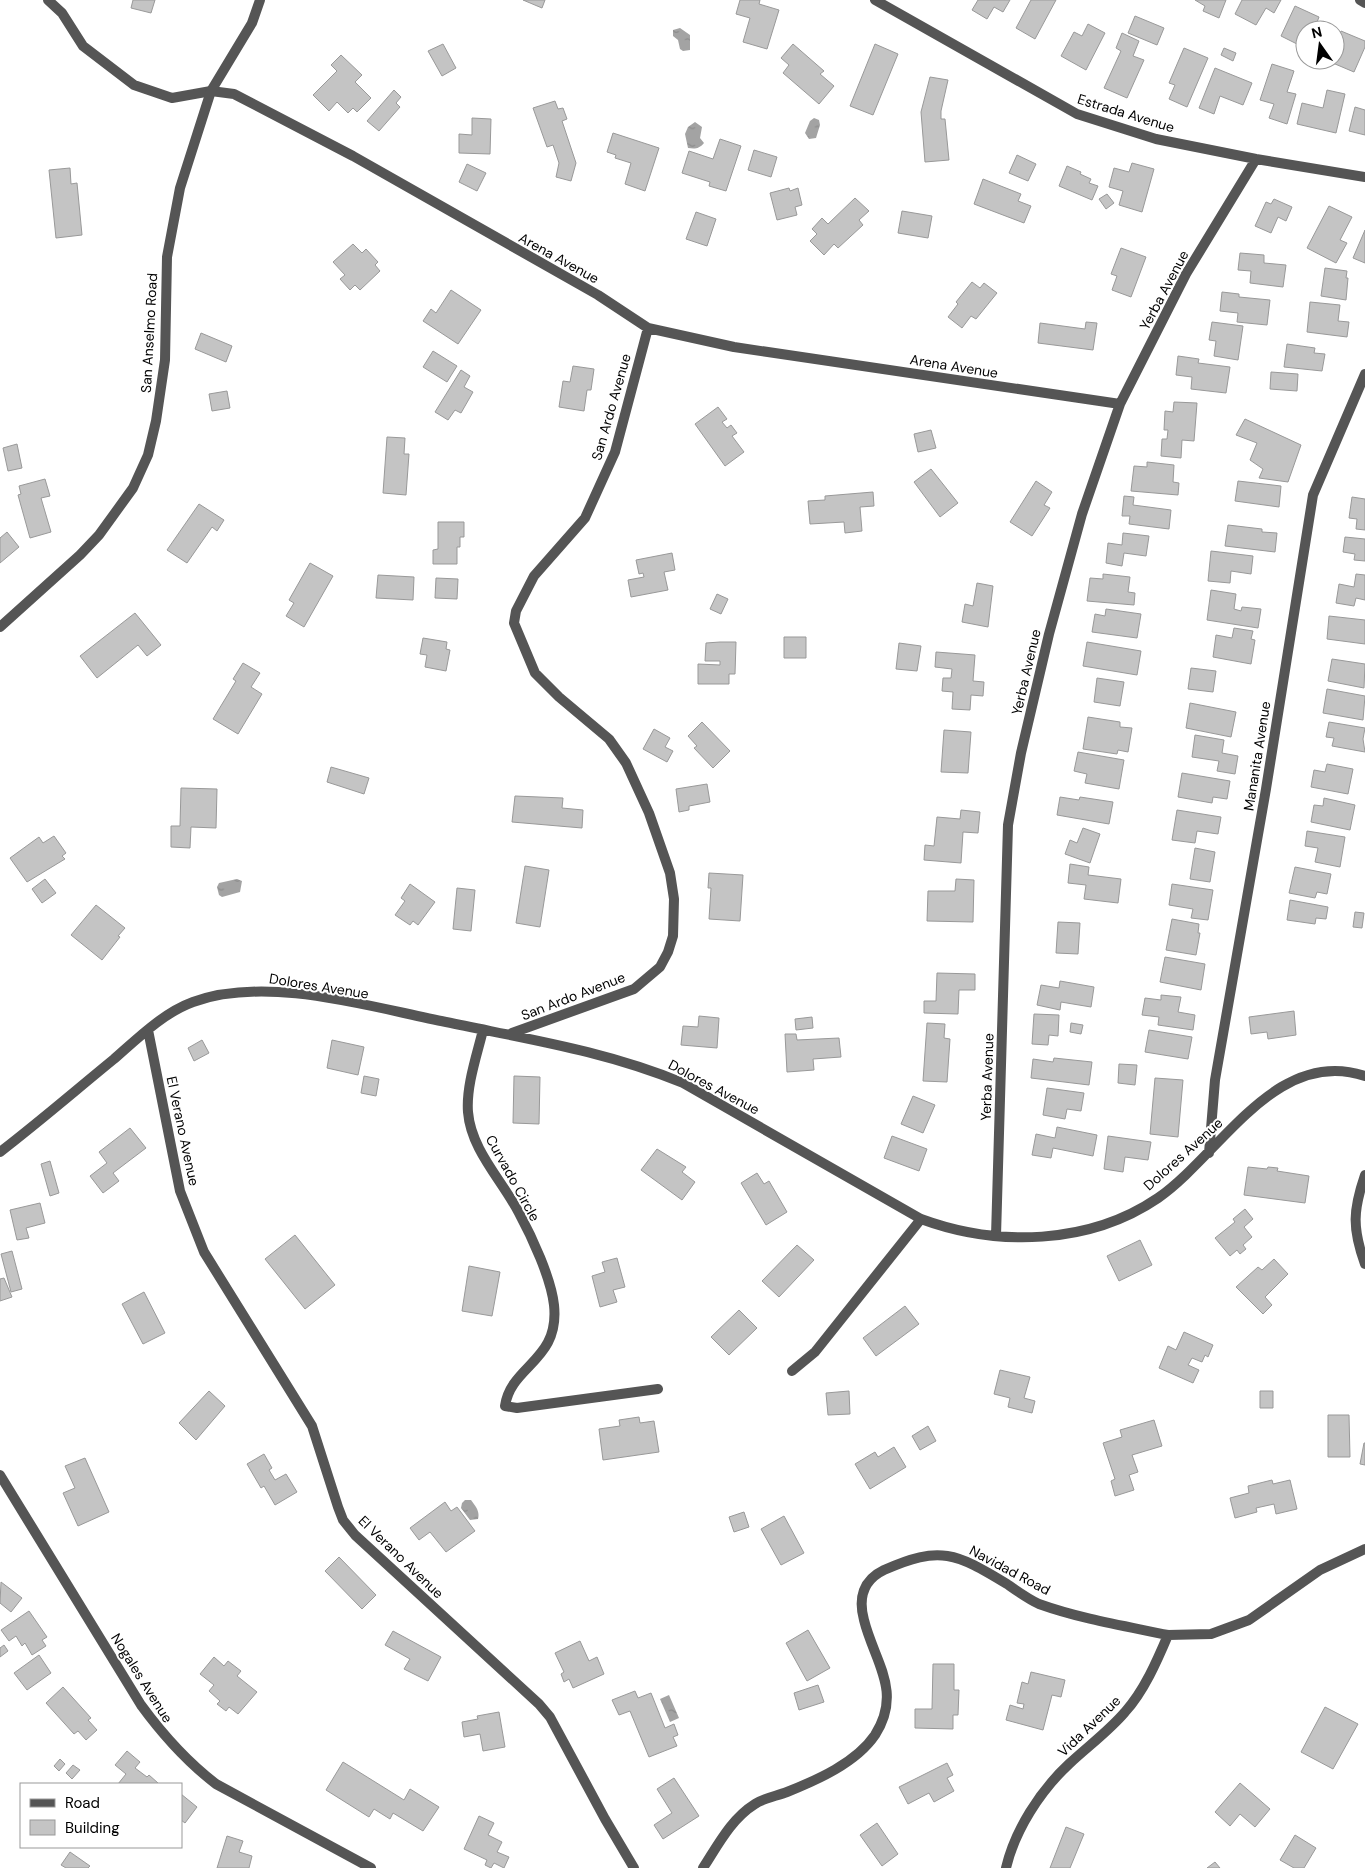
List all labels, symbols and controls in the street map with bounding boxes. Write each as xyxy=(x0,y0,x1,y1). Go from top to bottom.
north arrow xyxy=(1295,20,1345,70)
text: N xyxy=(1310,22,1324,42)
street label: Estrada Avenue xyxy=(1075,90,1177,136)
street label: Arena Avenue xyxy=(516,229,602,287)
street label: Yerba Avenue xyxy=(1135,247,1193,333)
street label: San Anselmo Road xyxy=(137,273,161,393)
street label: Arena Avenue xyxy=(909,350,999,382)
street label: San Ardo Avenue xyxy=(587,352,635,462)
street label: Yerba Avenue xyxy=(1007,627,1045,717)
street label: Mananita Avenue xyxy=(1239,700,1275,812)
street label: San Ardo Avenue xyxy=(518,968,628,1024)
street label: Dolores Avenue xyxy=(268,969,370,1003)
street label: Yerba Avenue xyxy=(976,1033,998,1121)
street label: Dolores Avenue xyxy=(665,1055,763,1119)
street label: El Verano Avenue xyxy=(163,1075,203,1187)
street label: Dolores Avenue xyxy=(1140,1114,1226,1194)
street label: Curvado Circle xyxy=(482,1132,544,1224)
street label: El Verano Avenue xyxy=(355,1512,447,1602)
street label: Navidad Road xyxy=(966,1541,1054,1599)
street label: Nogales Avenue xyxy=(107,1630,177,1726)
street label: Vida Avenue xyxy=(1054,1692,1124,1760)
legend xyxy=(20,1783,182,1848)
text: Road xyxy=(65,1793,100,1813)
text: Building xyxy=(65,1818,120,1838)

